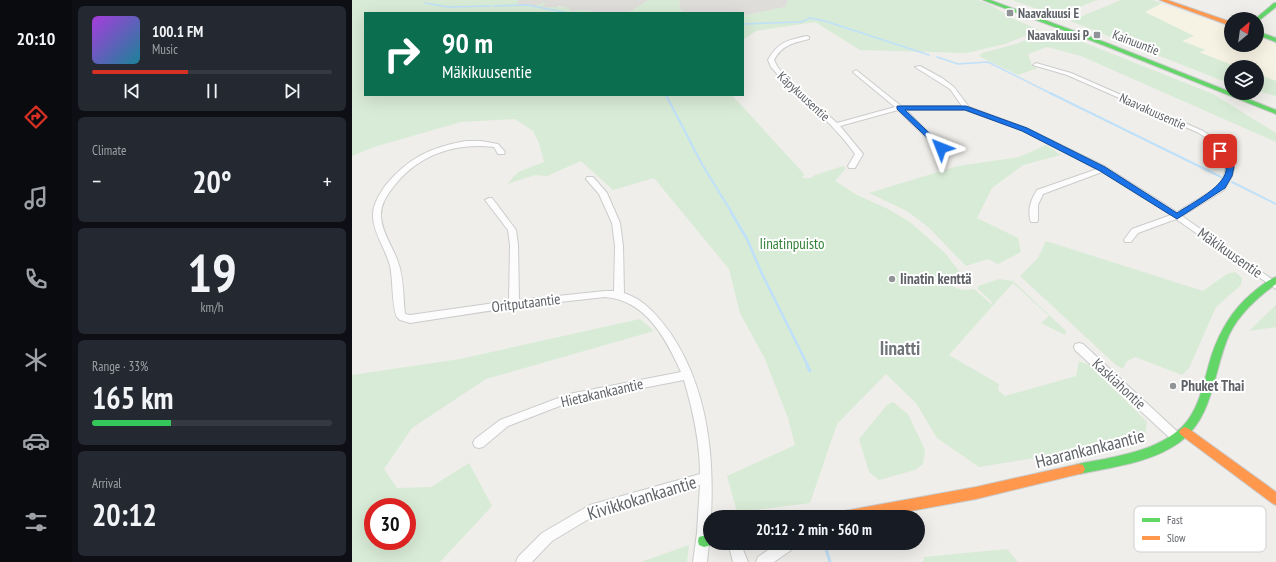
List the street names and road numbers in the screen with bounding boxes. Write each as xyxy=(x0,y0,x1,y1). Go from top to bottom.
street label: Kainuuntie xyxy=(1110,26,1162,59)
street label: Käpykuusentie xyxy=(774,68,833,125)
street label: Naavakuusentie xyxy=(1117,89,1189,134)
street label: Mäkikuusentie xyxy=(1194,223,1266,282)
street label: Oritputaantie xyxy=(491,289,561,316)
street label: Kaskiahontie xyxy=(1089,354,1150,413)
street label: Hietakankaantie xyxy=(559,374,645,411)
street label: Haarankankaantie xyxy=(1033,424,1147,473)
street label: Kivikkokankaantie xyxy=(585,470,699,525)

